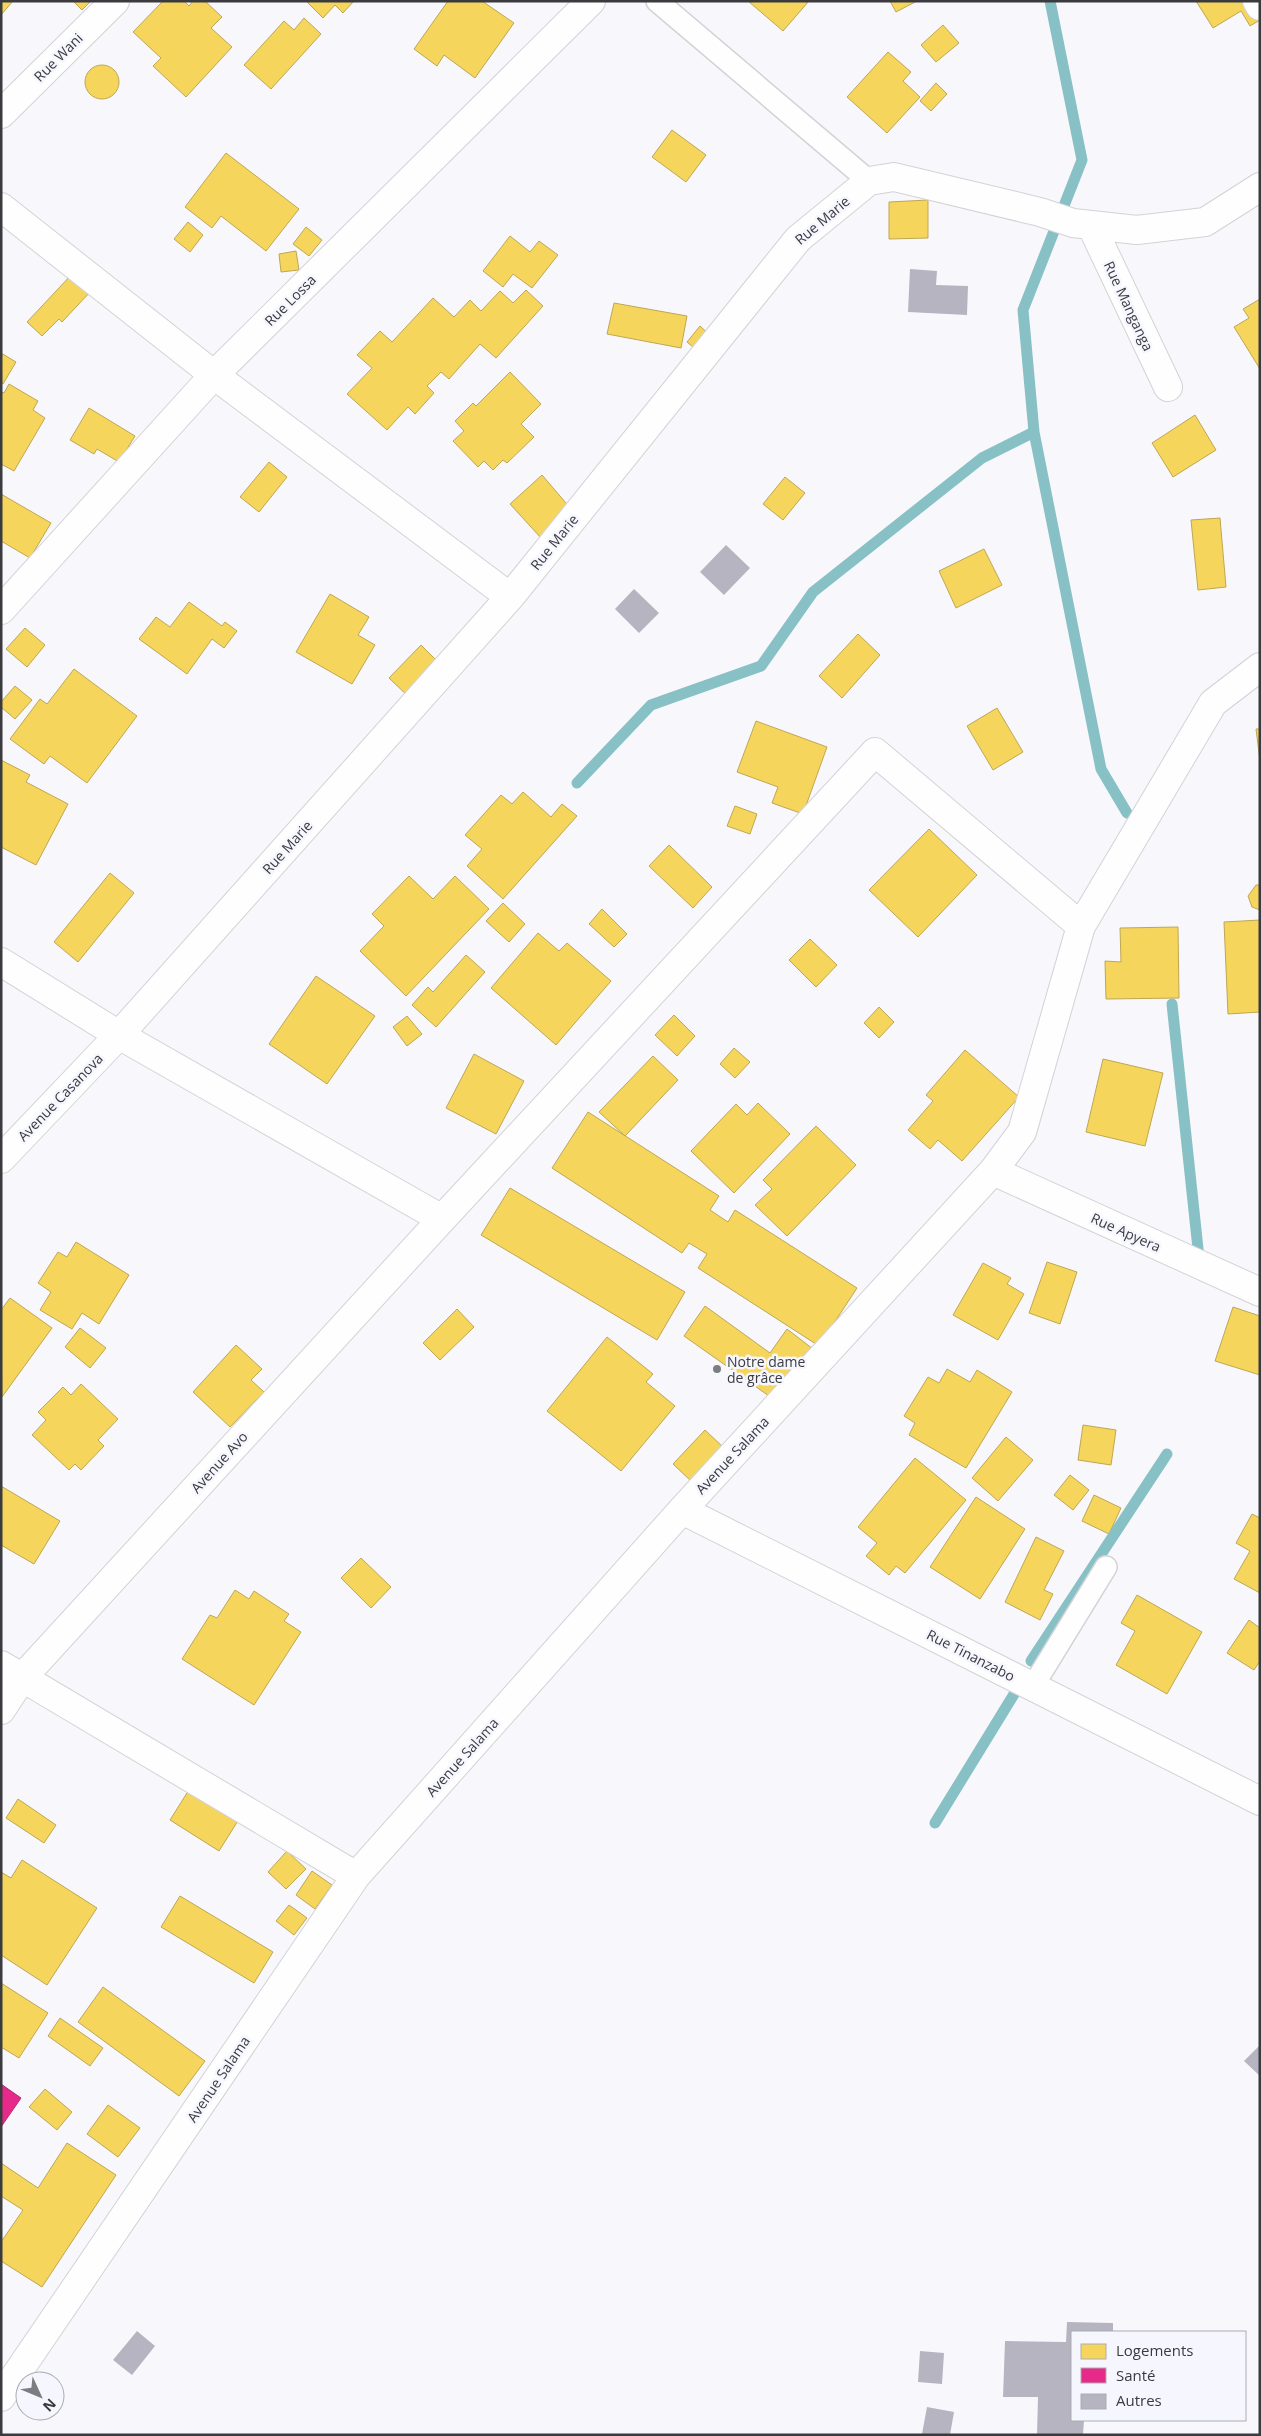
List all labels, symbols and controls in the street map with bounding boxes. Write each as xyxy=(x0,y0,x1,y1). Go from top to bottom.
street label: Rue Wani xyxy=(30,29,86,85)
street label: Rue Marie xyxy=(791,191,854,249)
street label: Rue Manganga xyxy=(1100,258,1158,354)
street label: Rue Lossa xyxy=(260,270,320,330)
street label: Rue Marie xyxy=(526,510,582,574)
street label: Rue Marie xyxy=(258,816,316,878)
street label: Avenue Casanova xyxy=(13,1049,107,1145)
street label: Rue Apyera xyxy=(1088,1208,1164,1256)
place label: Notre dame de grâce xyxy=(727,1352,805,1387)
marker: Notre dame de grâce xyxy=(711,1363,723,1375)
street label: Avenue Salama xyxy=(691,1412,773,1498)
street label: Avenue Avo xyxy=(186,1427,252,1497)
street label: Rue Tinanzabo xyxy=(924,1625,1018,1685)
street label: Avenue Salama xyxy=(422,1714,502,1800)
street label: Avenue Salama xyxy=(182,2032,254,2126)
legend xyxy=(1071,2331,1246,2421)
text: Logements xyxy=(1116,2340,1193,2360)
text: Santé xyxy=(1116,2365,1156,2385)
north arrow xyxy=(15,2371,65,2421)
text: Autres xyxy=(1116,2390,1162,2410)
text: N xyxy=(39,2395,61,2416)

